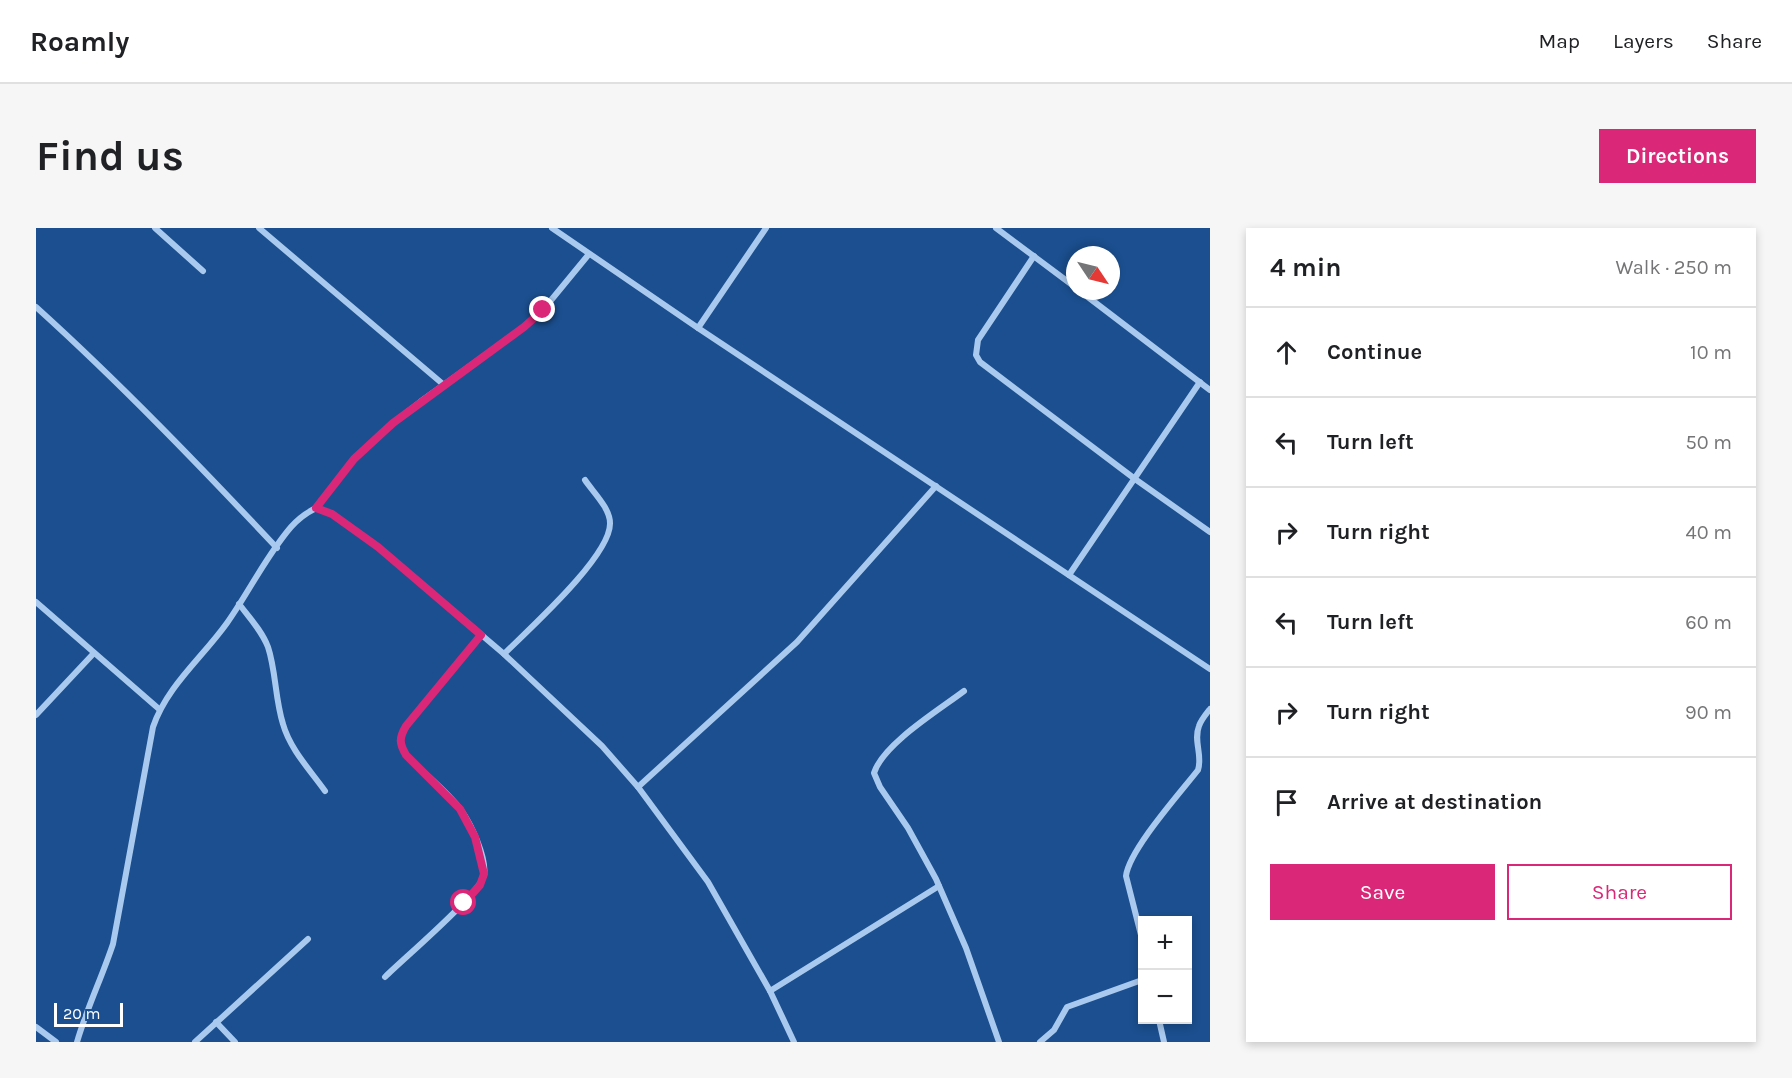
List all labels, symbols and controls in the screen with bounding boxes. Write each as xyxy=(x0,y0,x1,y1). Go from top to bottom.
text: Roamly xyxy=(30,25,129,58)
text: Map xyxy=(1538,29,1580,53)
text: Layers xyxy=(1613,29,1674,53)
text: Share xyxy=(1707,29,1762,53)
button: Directions xyxy=(1599,129,1756,183)
text: Find us xyxy=(36,131,184,181)
north arrow xyxy=(1066,246,1120,300)
text: 4 min xyxy=(1270,252,1341,283)
text: Walk · 250 m xyxy=(1616,256,1732,279)
route end xyxy=(529,296,555,322)
icon: ahead xyxy=(1270,336,1303,369)
text: Continue xyxy=(1327,339,1422,365)
text: 10 m xyxy=(1690,341,1732,364)
icon: left xyxy=(1270,426,1303,459)
text: Turn left xyxy=(1327,429,1414,455)
text: 50 m xyxy=(1685,431,1732,454)
icon: right xyxy=(1270,516,1303,549)
text: Turn right xyxy=(1327,519,1430,545)
text: 40 m xyxy=(1686,521,1732,544)
icon: left xyxy=(1270,606,1303,639)
text: Turn left xyxy=(1327,609,1414,635)
text: 60 m xyxy=(1685,611,1732,634)
icon: right xyxy=(1270,696,1303,729)
text: Turn right xyxy=(1327,699,1430,725)
text: 90 m xyxy=(1685,701,1732,724)
icon: arrive xyxy=(1270,786,1303,819)
text: Arrive at destination xyxy=(1327,789,1542,815)
button: Save xyxy=(1270,864,1495,920)
button: Share xyxy=(1507,864,1732,920)
route start xyxy=(450,889,476,915)
map controls xyxy=(1138,916,1192,1024)
button: + xyxy=(1138,916,1192,970)
button: − xyxy=(1138,970,1192,1024)
scale bar xyxy=(54,1000,123,1028)
text: 20 m xyxy=(63,1004,101,1023)

